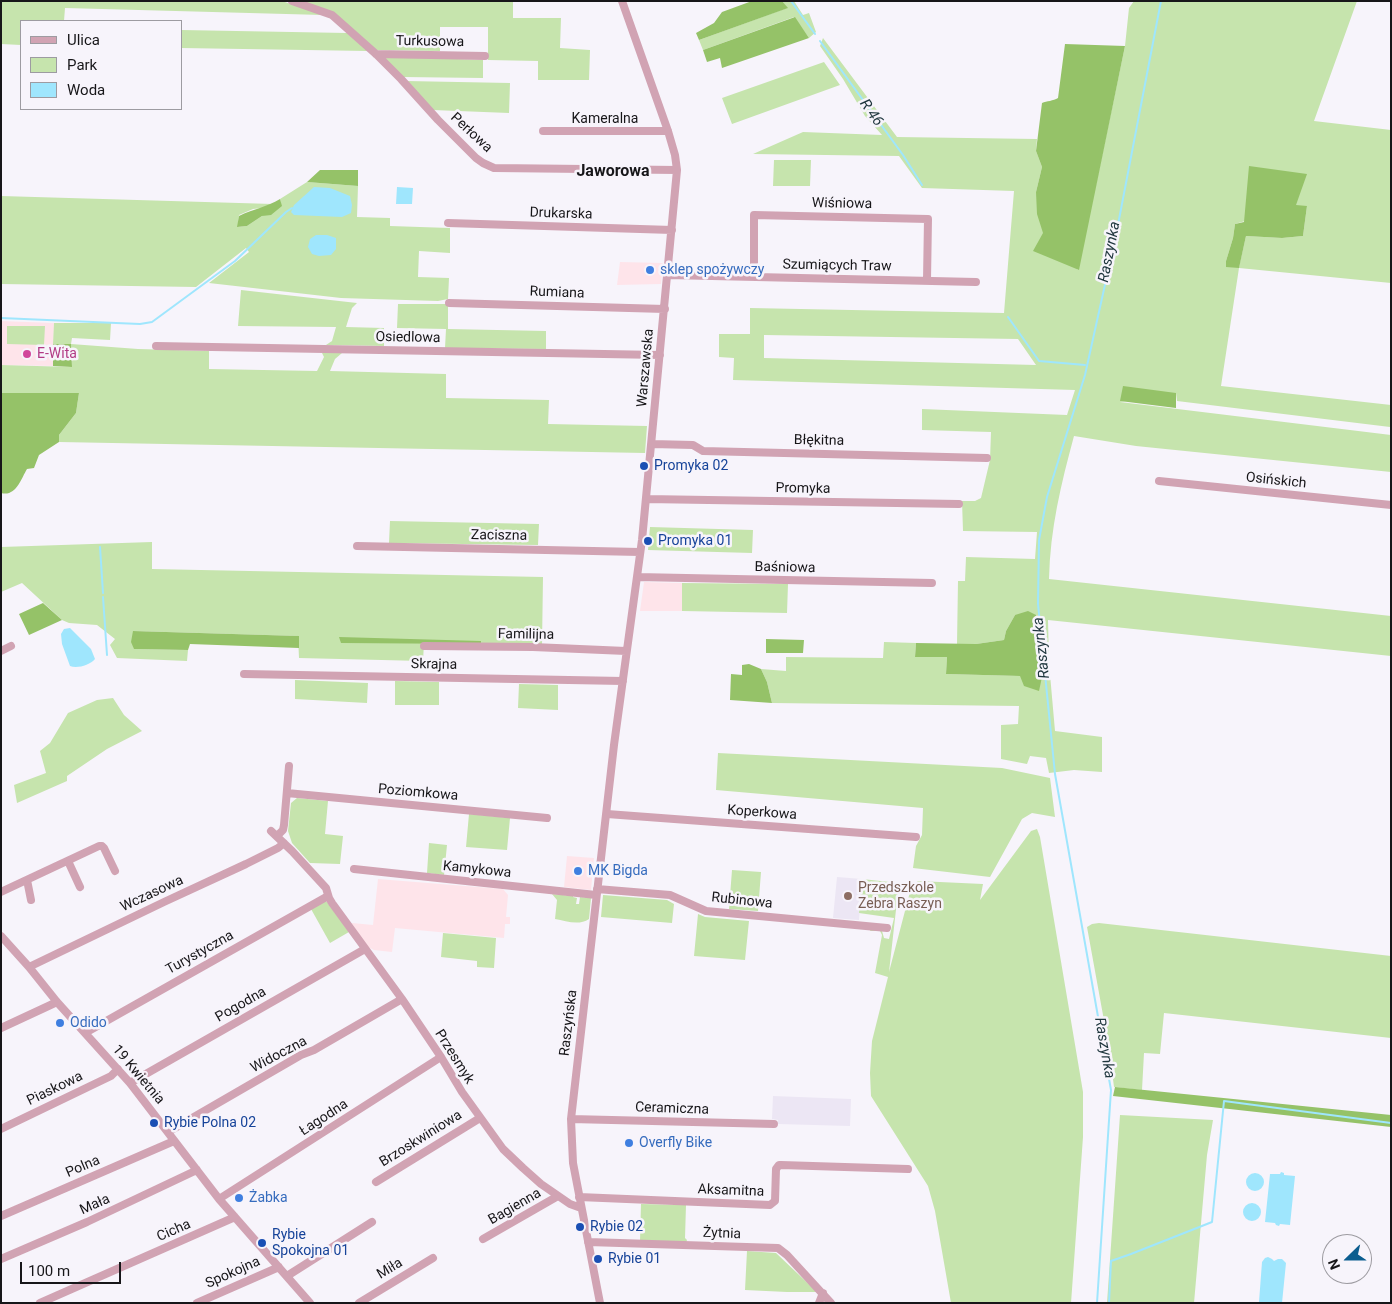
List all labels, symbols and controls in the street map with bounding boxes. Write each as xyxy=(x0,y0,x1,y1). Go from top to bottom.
legend xyxy=(20,20,182,110)
text: Ulica xyxy=(67,31,100,49)
street label: Turkusowa xyxy=(396,33,464,51)
text: Park xyxy=(67,56,97,74)
text: Woda xyxy=(67,81,105,99)
water label: R 46 xyxy=(855,96,887,130)
street label: Perłowa xyxy=(447,110,495,156)
street label: Kameralna xyxy=(572,111,638,127)
district label: Jaworowa xyxy=(576,162,650,182)
street label: Wiśniowa xyxy=(812,195,872,213)
street label: Drukarska xyxy=(529,205,593,223)
water label: Raszynka xyxy=(1095,220,1125,284)
street label: Szumiących Traw xyxy=(782,257,892,275)
place label: sklep spożywczy xyxy=(660,262,764,278)
marker: sklep spożywczy xyxy=(644,264,656,276)
street label: Rumiana xyxy=(529,284,585,302)
street label: Warszawska xyxy=(634,328,658,408)
street label: Osiedlowa xyxy=(375,329,441,347)
place label: E-Wita xyxy=(37,346,77,362)
marker: E-Wita xyxy=(21,348,33,360)
street label: Błękitna xyxy=(794,432,844,450)
place label: Promyka 02 xyxy=(654,458,728,474)
marker: Promyka 02 xyxy=(638,460,650,472)
street label: Osińskich xyxy=(1245,469,1307,493)
street label: Promyka xyxy=(775,480,831,498)
street label: Zaciszna xyxy=(471,527,527,545)
place label: Promyka 01 xyxy=(658,533,732,549)
marker: Promyka 01 xyxy=(642,535,654,547)
street label: Baśniowa xyxy=(754,559,816,577)
water label: Raszynka xyxy=(1030,616,1054,680)
street label: Familijna xyxy=(498,626,554,644)
street label: Skrajna xyxy=(411,656,457,674)
street label: Poziomkowa xyxy=(377,781,459,805)
street label: Koperkowa xyxy=(727,802,797,824)
street label: Kamykowa xyxy=(442,858,512,882)
place label: MK Bigda xyxy=(588,863,648,879)
marker: MK Bigda xyxy=(572,865,584,877)
street label: Wczasowa xyxy=(118,872,186,916)
place label: Przedszkole Zebra Raszyn xyxy=(858,880,942,912)
street label: Rubinowa xyxy=(711,889,773,913)
marker: Przedszkole Zebra Raszyn xyxy=(842,890,854,902)
street label: Turystyczna xyxy=(163,928,237,978)
street label: Pogodna xyxy=(213,984,269,1026)
street label: Raszyńska xyxy=(557,989,581,1057)
place label: Odido xyxy=(70,1015,107,1031)
water label: Raszynka xyxy=(1090,1016,1118,1080)
marker: Odido xyxy=(54,1017,66,1029)
street label: Przesmyk xyxy=(431,1027,477,1087)
street label: Widoczna xyxy=(248,1033,310,1077)
street label: 19 Kwietnia xyxy=(108,1042,168,1108)
street label: Piaskowa xyxy=(24,1068,86,1110)
street label: Łagodna xyxy=(297,1096,351,1140)
street label: Ceramiczna xyxy=(635,1099,709,1119)
street label: Brzoskwiniowa xyxy=(377,1107,465,1171)
place label: Rybie Polna 02 xyxy=(164,1115,256,1131)
marker: Rybie Polna 02 xyxy=(148,1117,160,1129)
place label: Overfly Bike xyxy=(639,1135,712,1151)
marker: Overfly Bike xyxy=(623,1137,635,1149)
street label: Polna xyxy=(63,1152,103,1182)
street label: Aksamitna xyxy=(697,1181,765,1201)
street label: Bagienna xyxy=(486,1185,544,1229)
place label: Żabka xyxy=(249,1190,288,1206)
street label: Mała xyxy=(77,1191,113,1219)
marker: Żabka xyxy=(233,1192,245,1204)
street label: Cicha xyxy=(155,1216,193,1246)
place label: Rybie 02 xyxy=(590,1219,643,1235)
marker: Rybie 02 xyxy=(574,1221,586,1233)
street label: Żytnia xyxy=(703,1225,741,1243)
place label: Rybie Spokojna 01 xyxy=(272,1227,349,1260)
north arrow xyxy=(1322,1234,1372,1284)
marker: Rybie Spokojna 01 xyxy=(256,1237,268,1249)
place label: Rybie 01 xyxy=(608,1251,661,1267)
scale bar xyxy=(22,1252,124,1284)
marker: Rybie 01 xyxy=(592,1253,604,1265)
street label: Spokojna xyxy=(203,1254,263,1292)
street label: Miła xyxy=(374,1255,406,1283)
text: N xyxy=(1325,1257,1343,1272)
text: 100 m xyxy=(28,1262,70,1280)

